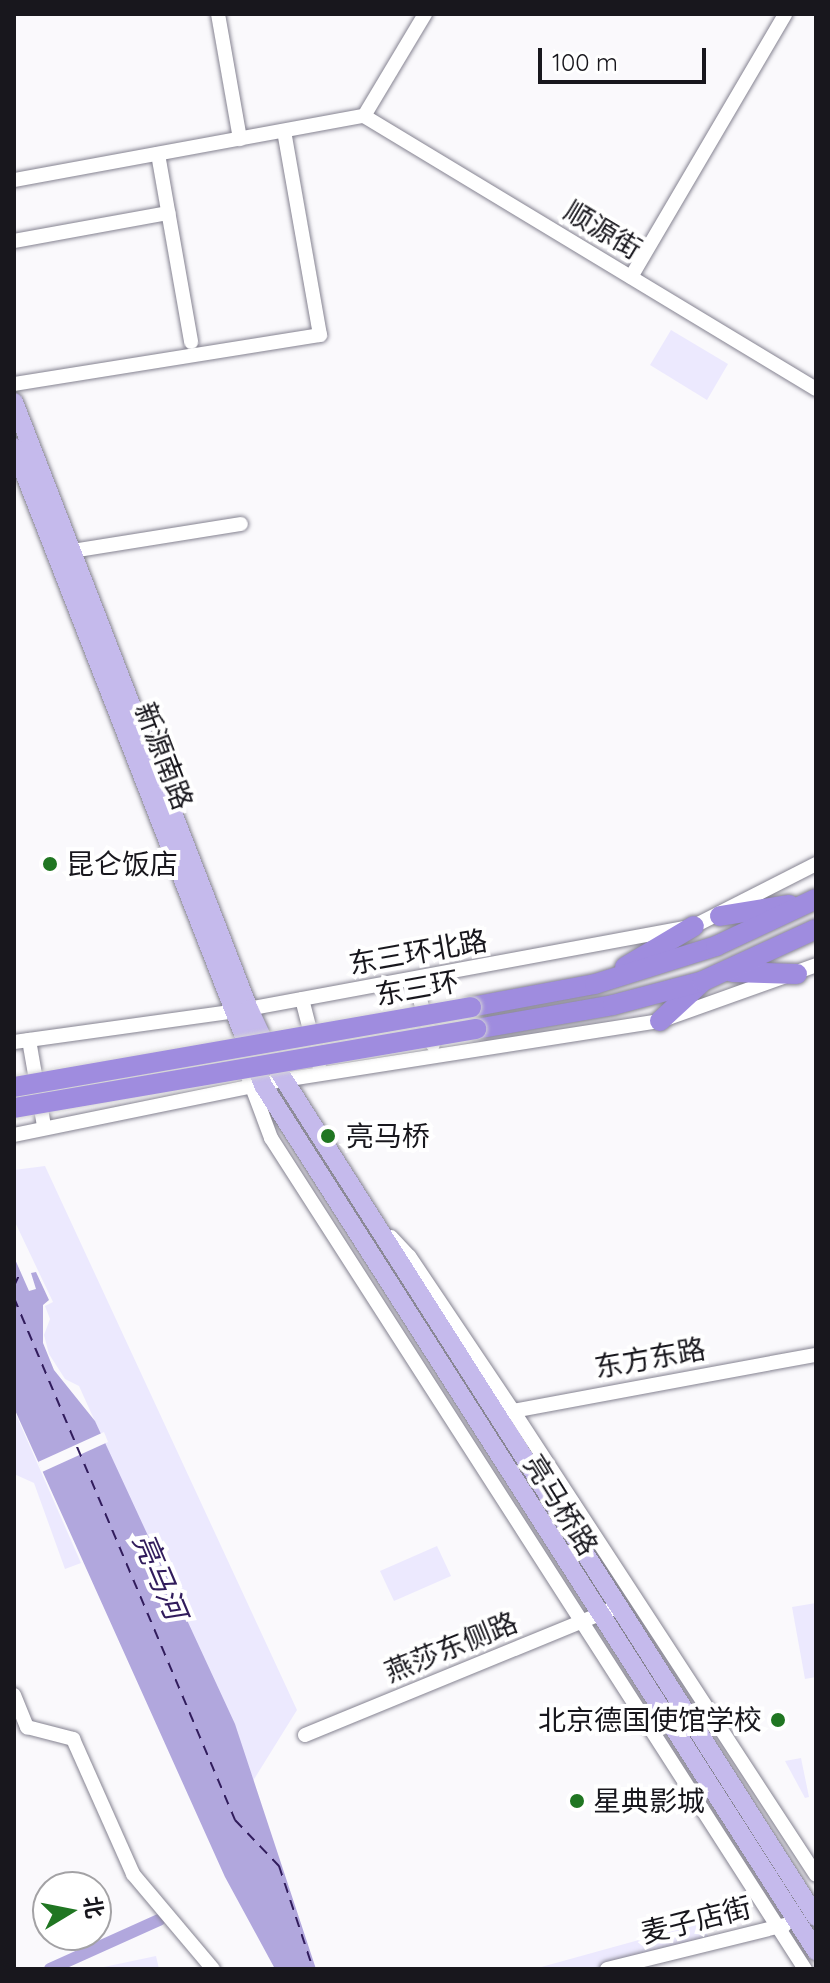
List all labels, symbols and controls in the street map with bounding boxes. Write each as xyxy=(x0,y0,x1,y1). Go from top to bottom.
scale bar xyxy=(542,32,710,82)
text: 100 m xyxy=(552,47,618,77)
street label: 顺源街 xyxy=(558,194,648,266)
street label: 新源南路 xyxy=(128,698,200,814)
place label: 昆仑饭店 xyxy=(66,847,178,881)
marker: 昆仑饭店 xyxy=(41,855,59,873)
street label: 东三环北路 xyxy=(346,923,490,981)
street label: 东三环 xyxy=(373,964,461,1012)
place label: 亮马桥 xyxy=(346,1119,430,1153)
marker: 亮马桥 xyxy=(317,1125,339,1147)
street label: 东方东路 xyxy=(592,1332,708,1384)
street label: 亮马桥路 xyxy=(517,1449,605,1561)
water label: 亮马河 xyxy=(126,1528,194,1624)
street label: 燕莎东侧路 xyxy=(380,1605,522,1689)
place label: 北京德国使馆学校 xyxy=(538,1703,762,1737)
marker: 北京德国使馆学校 xyxy=(769,1711,787,1729)
place label: 星典影城 xyxy=(593,1784,705,1818)
marker: 星典影城 xyxy=(568,1792,586,1810)
north arrow xyxy=(32,1871,112,1951)
street label: 麦子店街 xyxy=(638,1890,754,1950)
text: 北 xyxy=(78,1894,109,1920)

